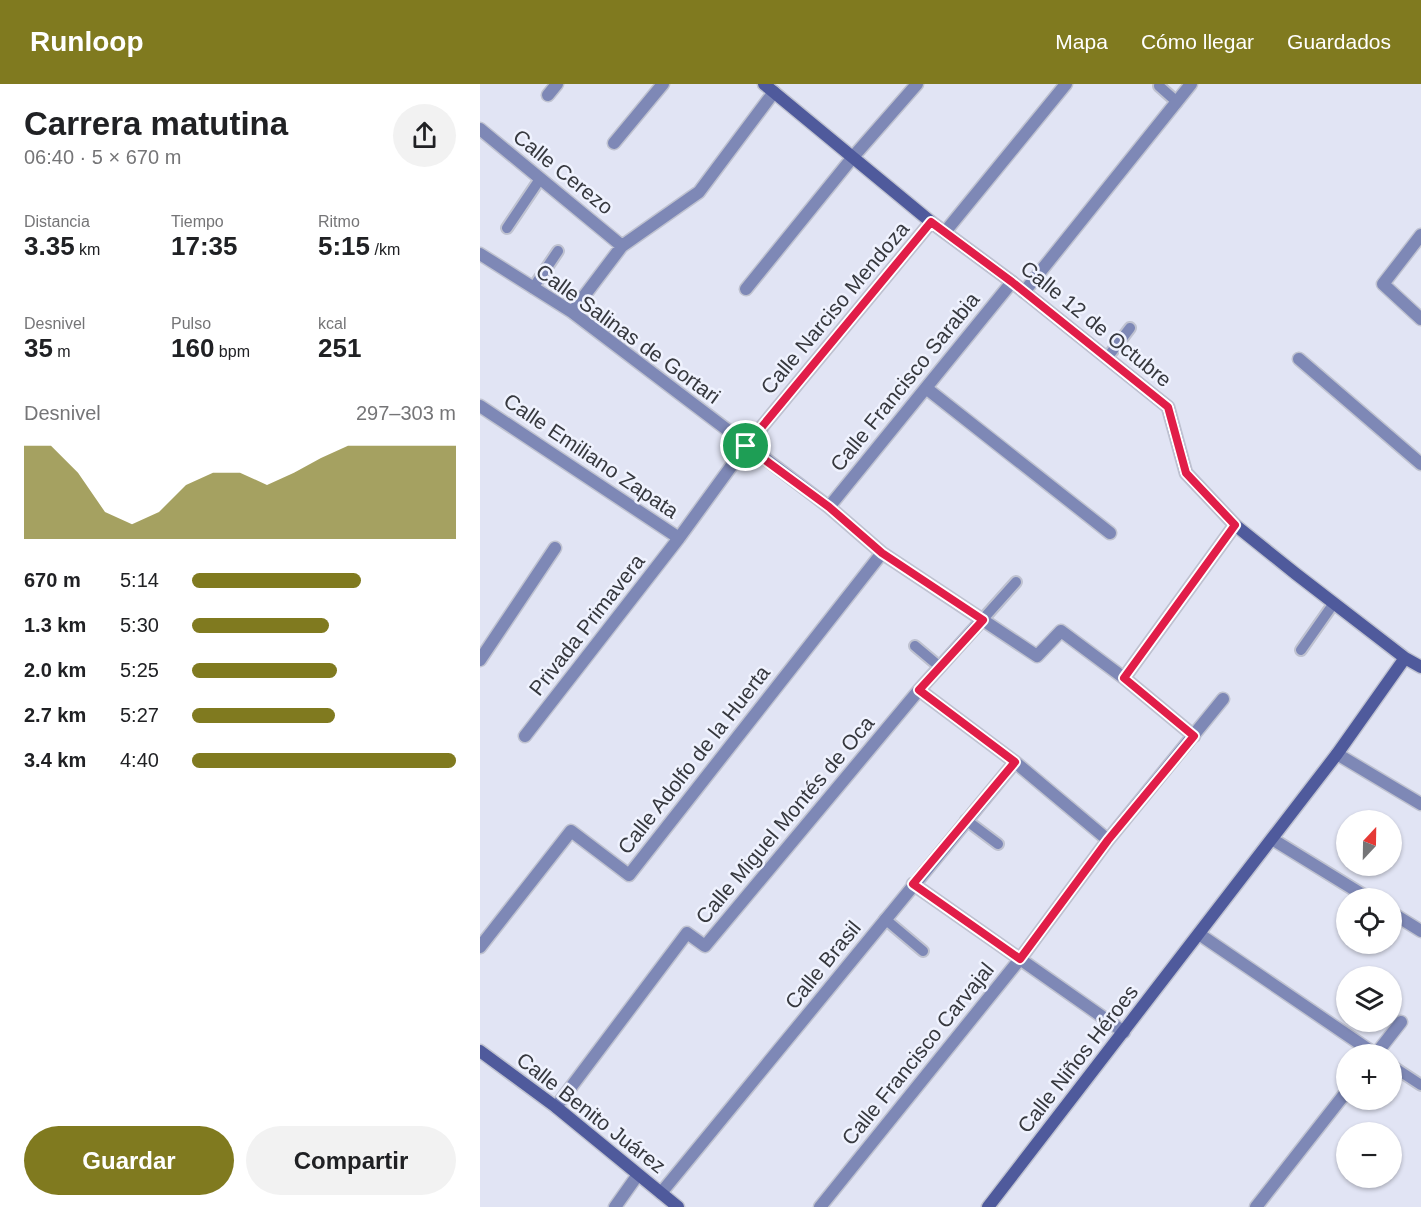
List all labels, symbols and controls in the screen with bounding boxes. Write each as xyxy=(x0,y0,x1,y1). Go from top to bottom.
text: Runloop xyxy=(30,26,144,57)
text: Mapa xyxy=(1055,30,1108,53)
text: Cómo llegar xyxy=(1141,30,1254,53)
text: Guardados xyxy=(1287,30,1391,53)
button: share xyxy=(393,104,456,167)
text: Carrera matutina xyxy=(24,105,288,142)
street label: Calle Cerezo xyxy=(509,124,618,219)
text: 06:40 · 5 × 670 m xyxy=(24,146,181,168)
text: Distancia xyxy=(24,213,90,230)
text: Tiempo xyxy=(171,213,224,230)
text: Ritmo xyxy=(318,213,360,230)
street label: Calle Narciso Mendoza xyxy=(756,217,913,398)
text: 3.35 xyxy=(24,231,75,261)
text: 17:35 xyxy=(171,231,238,261)
text: 5:15 xyxy=(318,231,370,261)
text: km xyxy=(75,241,100,258)
text: /km xyxy=(370,241,400,258)
street label: Calle 12 de Octubre xyxy=(1016,256,1176,391)
street label: Calle Salinas de Gortari xyxy=(532,259,725,408)
street label: Calle Francisco Sarabia xyxy=(826,288,984,476)
text: Desnivel xyxy=(24,315,85,332)
text: Pulso xyxy=(171,315,211,332)
text: kcal xyxy=(318,315,346,332)
text: 35 xyxy=(24,333,53,363)
text: 160 xyxy=(171,333,214,363)
text: 251 xyxy=(318,333,361,363)
text: m xyxy=(53,343,71,360)
text: bpm xyxy=(214,343,250,360)
street label: Calle Emiliano Zapata xyxy=(500,389,683,523)
text: Desnivel xyxy=(24,402,101,424)
text: 297–303 m xyxy=(356,402,456,424)
pin xyxy=(720,420,771,471)
icon: arrive xyxy=(729,429,762,462)
street label: Privada Primavera xyxy=(524,549,649,700)
text: 670 m xyxy=(24,569,81,591)
text: 5:14 xyxy=(120,569,159,591)
text: 1.3 km xyxy=(24,614,86,636)
text: 5:30 xyxy=(120,614,159,636)
text: 2.0 km xyxy=(24,659,86,681)
text: 5:25 xyxy=(120,659,159,681)
street label: Calle Adolfo de la Huerta xyxy=(613,661,774,858)
text: 2.7 km xyxy=(24,704,86,726)
text: 5:27 xyxy=(120,704,159,726)
street label: Calle Miguel Montés de Oca xyxy=(691,711,878,928)
text: 3.4 km xyxy=(24,749,86,771)
text: 4:40 xyxy=(120,749,159,771)
north arrow xyxy=(1336,810,1402,876)
map controls xyxy=(1336,810,1402,1188)
button: locate xyxy=(1336,888,1402,954)
street label: Calle Brasil xyxy=(780,916,865,1013)
street label: Calle Francisco Carvajal xyxy=(837,958,998,1149)
button: layers xyxy=(1336,966,1402,1032)
street label: Calle Niños Héroes xyxy=(1013,980,1142,1137)
button: + xyxy=(1336,1044,1402,1110)
street label: Calle Benito Juárez xyxy=(512,1047,670,1178)
button: − xyxy=(1336,1122,1402,1188)
button: Guardar xyxy=(24,1126,234,1195)
button: Compartir xyxy=(246,1126,456,1195)

